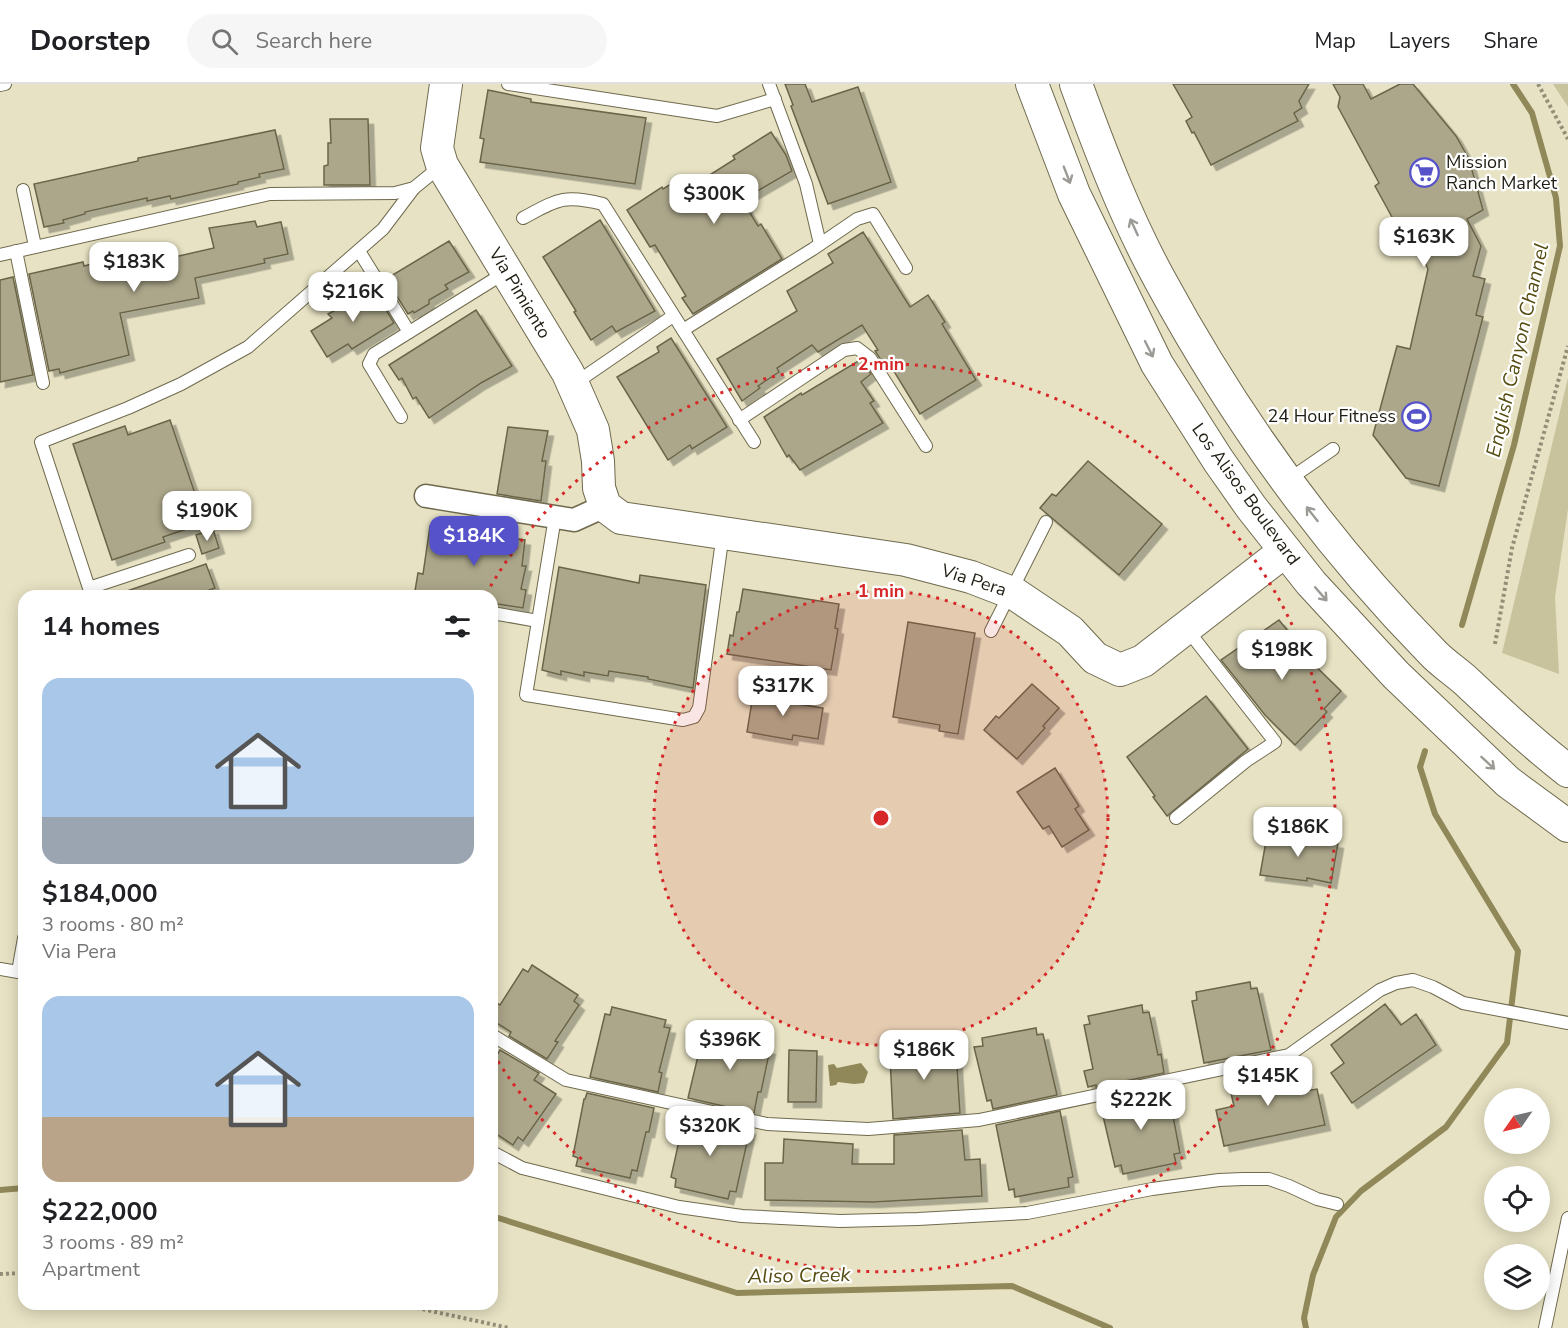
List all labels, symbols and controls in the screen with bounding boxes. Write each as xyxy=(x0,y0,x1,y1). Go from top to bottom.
search box xyxy=(187,14,607,68)
text: Doorstep xyxy=(30,22,151,60)
icon: search xyxy=(208,25,241,58)
text: Search here xyxy=(256,26,372,56)
text: Map xyxy=(1314,27,1356,55)
text: Layers xyxy=(1389,27,1450,55)
text: Share xyxy=(1483,27,1538,55)
place label: Mission Ranch Market xyxy=(1446,150,1558,195)
supermarket icon: Mission Ranch Market xyxy=(1409,156,1441,188)
one-way arrow xyxy=(1062,165,1073,184)
pin: $300K xyxy=(672,174,756,225)
text: $300K xyxy=(683,180,745,207)
pin: $163K xyxy=(1382,217,1466,268)
one-way arrow xyxy=(1128,218,1140,236)
text: $163K xyxy=(1393,223,1455,250)
water label: English Canyon Channel xyxy=(1480,240,1555,460)
pin: $183K xyxy=(92,242,176,293)
street label: Via Pimiento xyxy=(483,242,557,343)
text: $183K xyxy=(103,248,165,275)
pin: $216K xyxy=(311,272,395,323)
text: $216K xyxy=(322,278,384,305)
one-way arrow xyxy=(1144,340,1156,358)
text: 2 min xyxy=(858,352,904,376)
sports icon: 24 Hour Fitness xyxy=(1401,400,1433,432)
place label: 24 Hour Fitness xyxy=(1267,404,1396,428)
street label: Los Alisos Boulevard xyxy=(1186,418,1306,570)
pin: $190K xyxy=(165,491,249,542)
text: $190K xyxy=(176,497,238,524)
one-way arrow xyxy=(1305,506,1318,522)
pin: $184K xyxy=(432,516,516,567)
text: $184K xyxy=(443,522,505,549)
street label: Via Pera xyxy=(937,558,1010,602)
text: 1 min xyxy=(858,579,904,603)
one-way arrow xyxy=(1314,586,1328,601)
text: 14 homes xyxy=(42,609,160,644)
icon: filters xyxy=(441,610,474,643)
pin: $198K xyxy=(1240,630,1324,681)
text: $198K xyxy=(1251,636,1313,663)
pin: $317K xyxy=(741,666,825,717)
text: $317K xyxy=(752,672,814,699)
icon: home xyxy=(204,717,312,825)
one-way arrow xyxy=(1480,756,1495,770)
pin: $186K xyxy=(1256,807,1340,858)
centre of rings xyxy=(871,808,891,828)
text: $186K xyxy=(1267,813,1329,840)
text: $184,000 xyxy=(42,876,158,911)
text: 3 rooms · 80 m² xyxy=(42,911,184,938)
text: Via Pera xyxy=(42,938,117,965)
pin: $396K xyxy=(688,1020,772,1071)
text: $396K xyxy=(699,1026,761,1053)
pin: $186K xyxy=(882,1030,966,1081)
icon: home xyxy=(204,1035,312,1143)
text: $186K xyxy=(893,1036,955,1063)
pin: $145K xyxy=(1226,1056,1310,1107)
text: $145K xyxy=(1237,1062,1299,1089)
pin: $222K xyxy=(1099,1080,1183,1131)
text: $222K xyxy=(1110,1086,1172,1113)
north arrow xyxy=(1484,1088,1550,1154)
map controls xyxy=(1484,1088,1550,1310)
pin: $320K xyxy=(668,1106,752,1157)
text: $320K xyxy=(679,1112,741,1139)
button: locate xyxy=(1484,1166,1550,1232)
text: $222,000 xyxy=(42,1194,158,1229)
text: 3 rooms · 89 m² xyxy=(42,1229,184,1256)
button: layers xyxy=(1484,1244,1550,1310)
text: Apartment xyxy=(42,1256,140,1283)
water label: Aliso Creek xyxy=(746,1261,852,1290)

